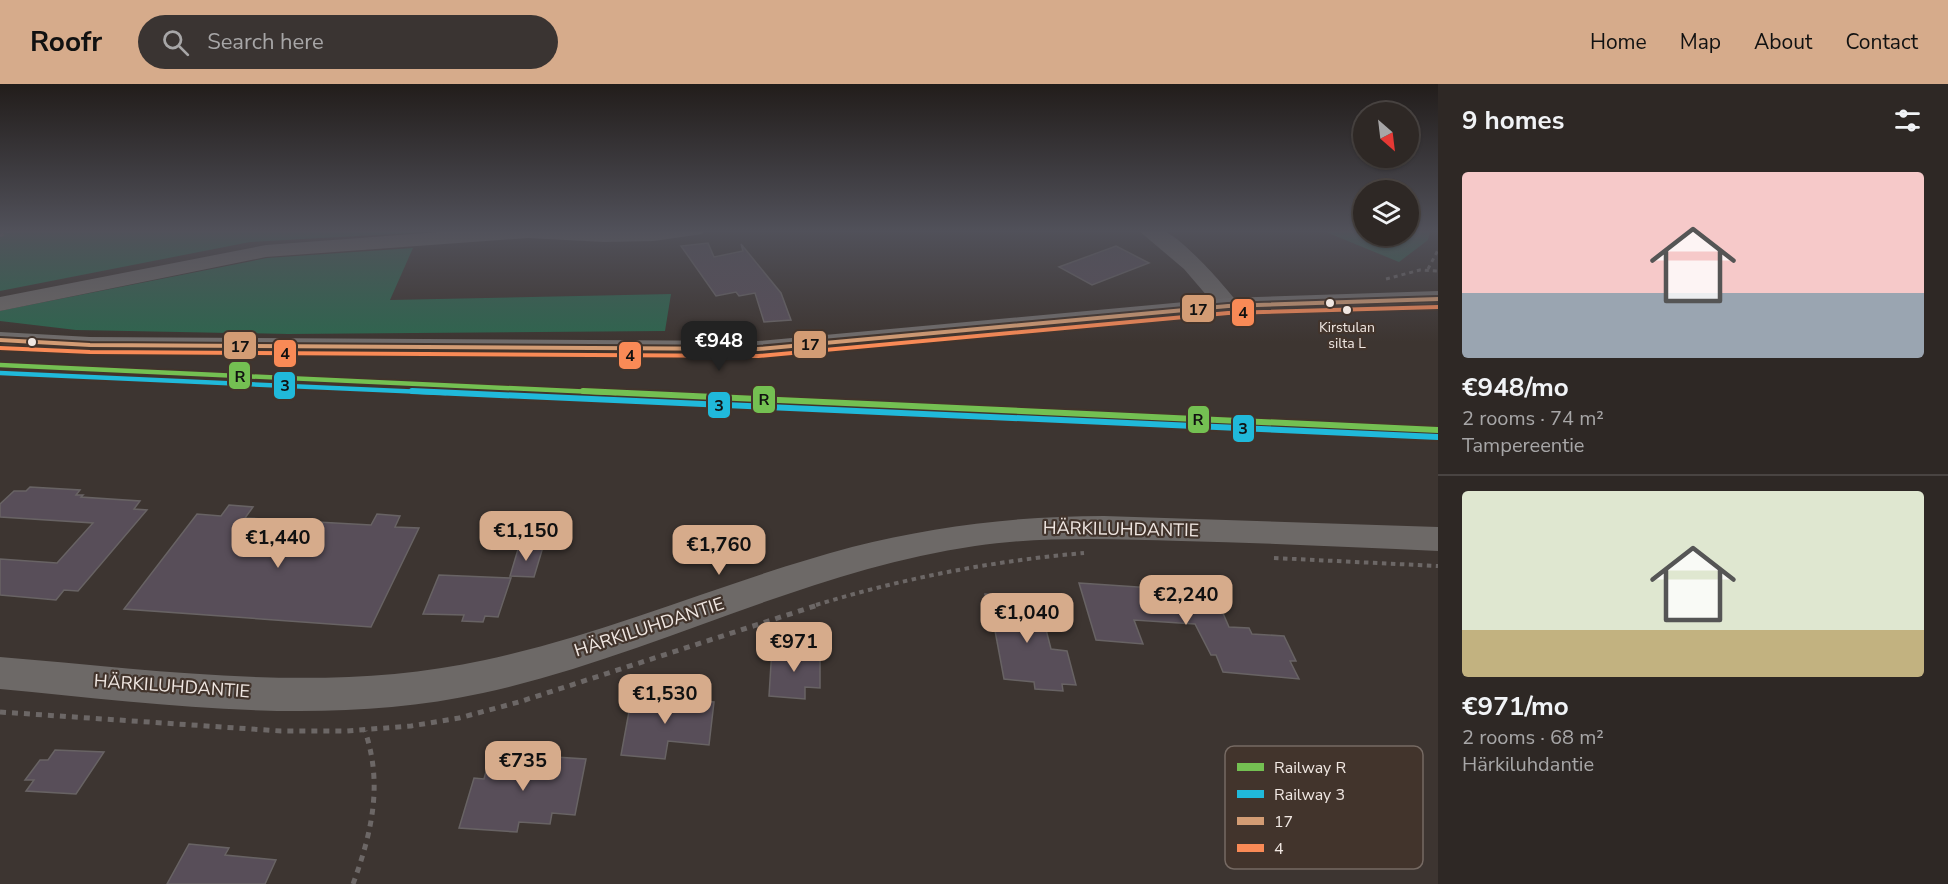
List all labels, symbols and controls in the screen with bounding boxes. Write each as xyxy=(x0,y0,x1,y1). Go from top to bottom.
search box xyxy=(138,15,558,69)
text: Roofr xyxy=(30,23,102,61)
icon: search xyxy=(159,26,192,59)
text: Search here xyxy=(207,27,324,57)
text: Home xyxy=(1590,28,1647,56)
text: Map xyxy=(1680,28,1721,56)
text: About xyxy=(1754,28,1812,56)
text: Contact xyxy=(1845,28,1918,56)
north arrow xyxy=(1353,102,1419,168)
map controls xyxy=(1353,102,1419,246)
text: 9 homes xyxy=(1462,103,1564,138)
icon: filters xyxy=(1891,104,1924,137)
button: layers xyxy=(1353,180,1419,246)
icon: home xyxy=(1639,211,1747,319)
line badge: 17 xyxy=(1181,294,1215,323)
unlabelled marker xyxy=(1324,297,1336,309)
line badge: 4 xyxy=(1231,298,1255,327)
text: 17 xyxy=(1188,299,1208,321)
text: 4 xyxy=(1238,302,1248,324)
marker: Kirstulan silta L xyxy=(1341,304,1353,316)
place label: Kirstulan silta L xyxy=(1319,318,1375,353)
pin: €948 xyxy=(683,321,755,372)
text: €948 xyxy=(695,327,743,354)
line badge: 17 xyxy=(793,330,827,359)
line badge: 17 xyxy=(223,331,257,360)
text: 17 xyxy=(800,334,820,356)
unlabelled marker xyxy=(26,336,38,348)
text: 17 xyxy=(230,336,250,358)
line badge: 4 xyxy=(273,339,297,368)
line badge: 4 xyxy=(618,341,642,370)
text: 4 xyxy=(280,343,290,365)
text: 4 xyxy=(625,345,635,367)
line badge: R xyxy=(228,361,251,390)
text: R xyxy=(235,366,246,388)
text: €948/mo xyxy=(1462,370,1569,405)
line badge: 3 xyxy=(273,371,296,400)
text: 3 xyxy=(280,375,290,397)
line badge: R xyxy=(752,385,776,414)
text: R xyxy=(759,389,770,411)
line badge: 3 xyxy=(707,391,731,419)
text: 3 xyxy=(714,395,724,417)
line badge: R xyxy=(1187,405,1210,434)
text: 2 rooms · 74 m² xyxy=(1462,405,1604,432)
text: R xyxy=(1193,409,1204,431)
line badge: 3 xyxy=(1232,414,1255,443)
text: 3 xyxy=(1238,418,1248,440)
text: Tampereentie xyxy=(1462,432,1584,459)
pin: €1,150 xyxy=(477,511,575,562)
street label: HÄRKILUHDANTIE xyxy=(1043,516,1199,542)
text: €1,150 xyxy=(494,517,558,544)
pin: €1,440 xyxy=(229,518,327,569)
text: €1,440 xyxy=(246,524,310,551)
pin: €1,760 xyxy=(670,525,768,576)
icon: home xyxy=(1639,530,1747,638)
text: €1,760 xyxy=(687,531,751,558)
pin: €2,240 xyxy=(1137,575,1235,626)
text: €2,240 xyxy=(1154,581,1218,608)
street label: HÄRKILUHDANTIE xyxy=(571,591,727,663)
pin: €1,040 xyxy=(978,593,1076,644)
text: €1,040 xyxy=(995,599,1059,626)
pin: €971 xyxy=(758,622,830,673)
text: €971 xyxy=(770,628,818,655)
street label: HÄRKILUHDANTIE xyxy=(93,669,251,703)
pin: €1,530 xyxy=(616,674,714,725)
text: €1,530 xyxy=(633,680,697,707)
text: €971/mo xyxy=(1462,689,1569,724)
text: 2 rooms · 68 m² xyxy=(1462,724,1604,751)
pin: €735 xyxy=(487,741,559,792)
legend xyxy=(1225,746,1423,869)
text: €735 xyxy=(499,747,547,774)
text: Härkiluhdantie xyxy=(1462,751,1594,778)
text: Railway R xyxy=(1274,757,1346,779)
text: Railway 3 xyxy=(1274,784,1345,806)
text: 17 xyxy=(1274,811,1293,833)
text: 4 xyxy=(1274,838,1284,860)

